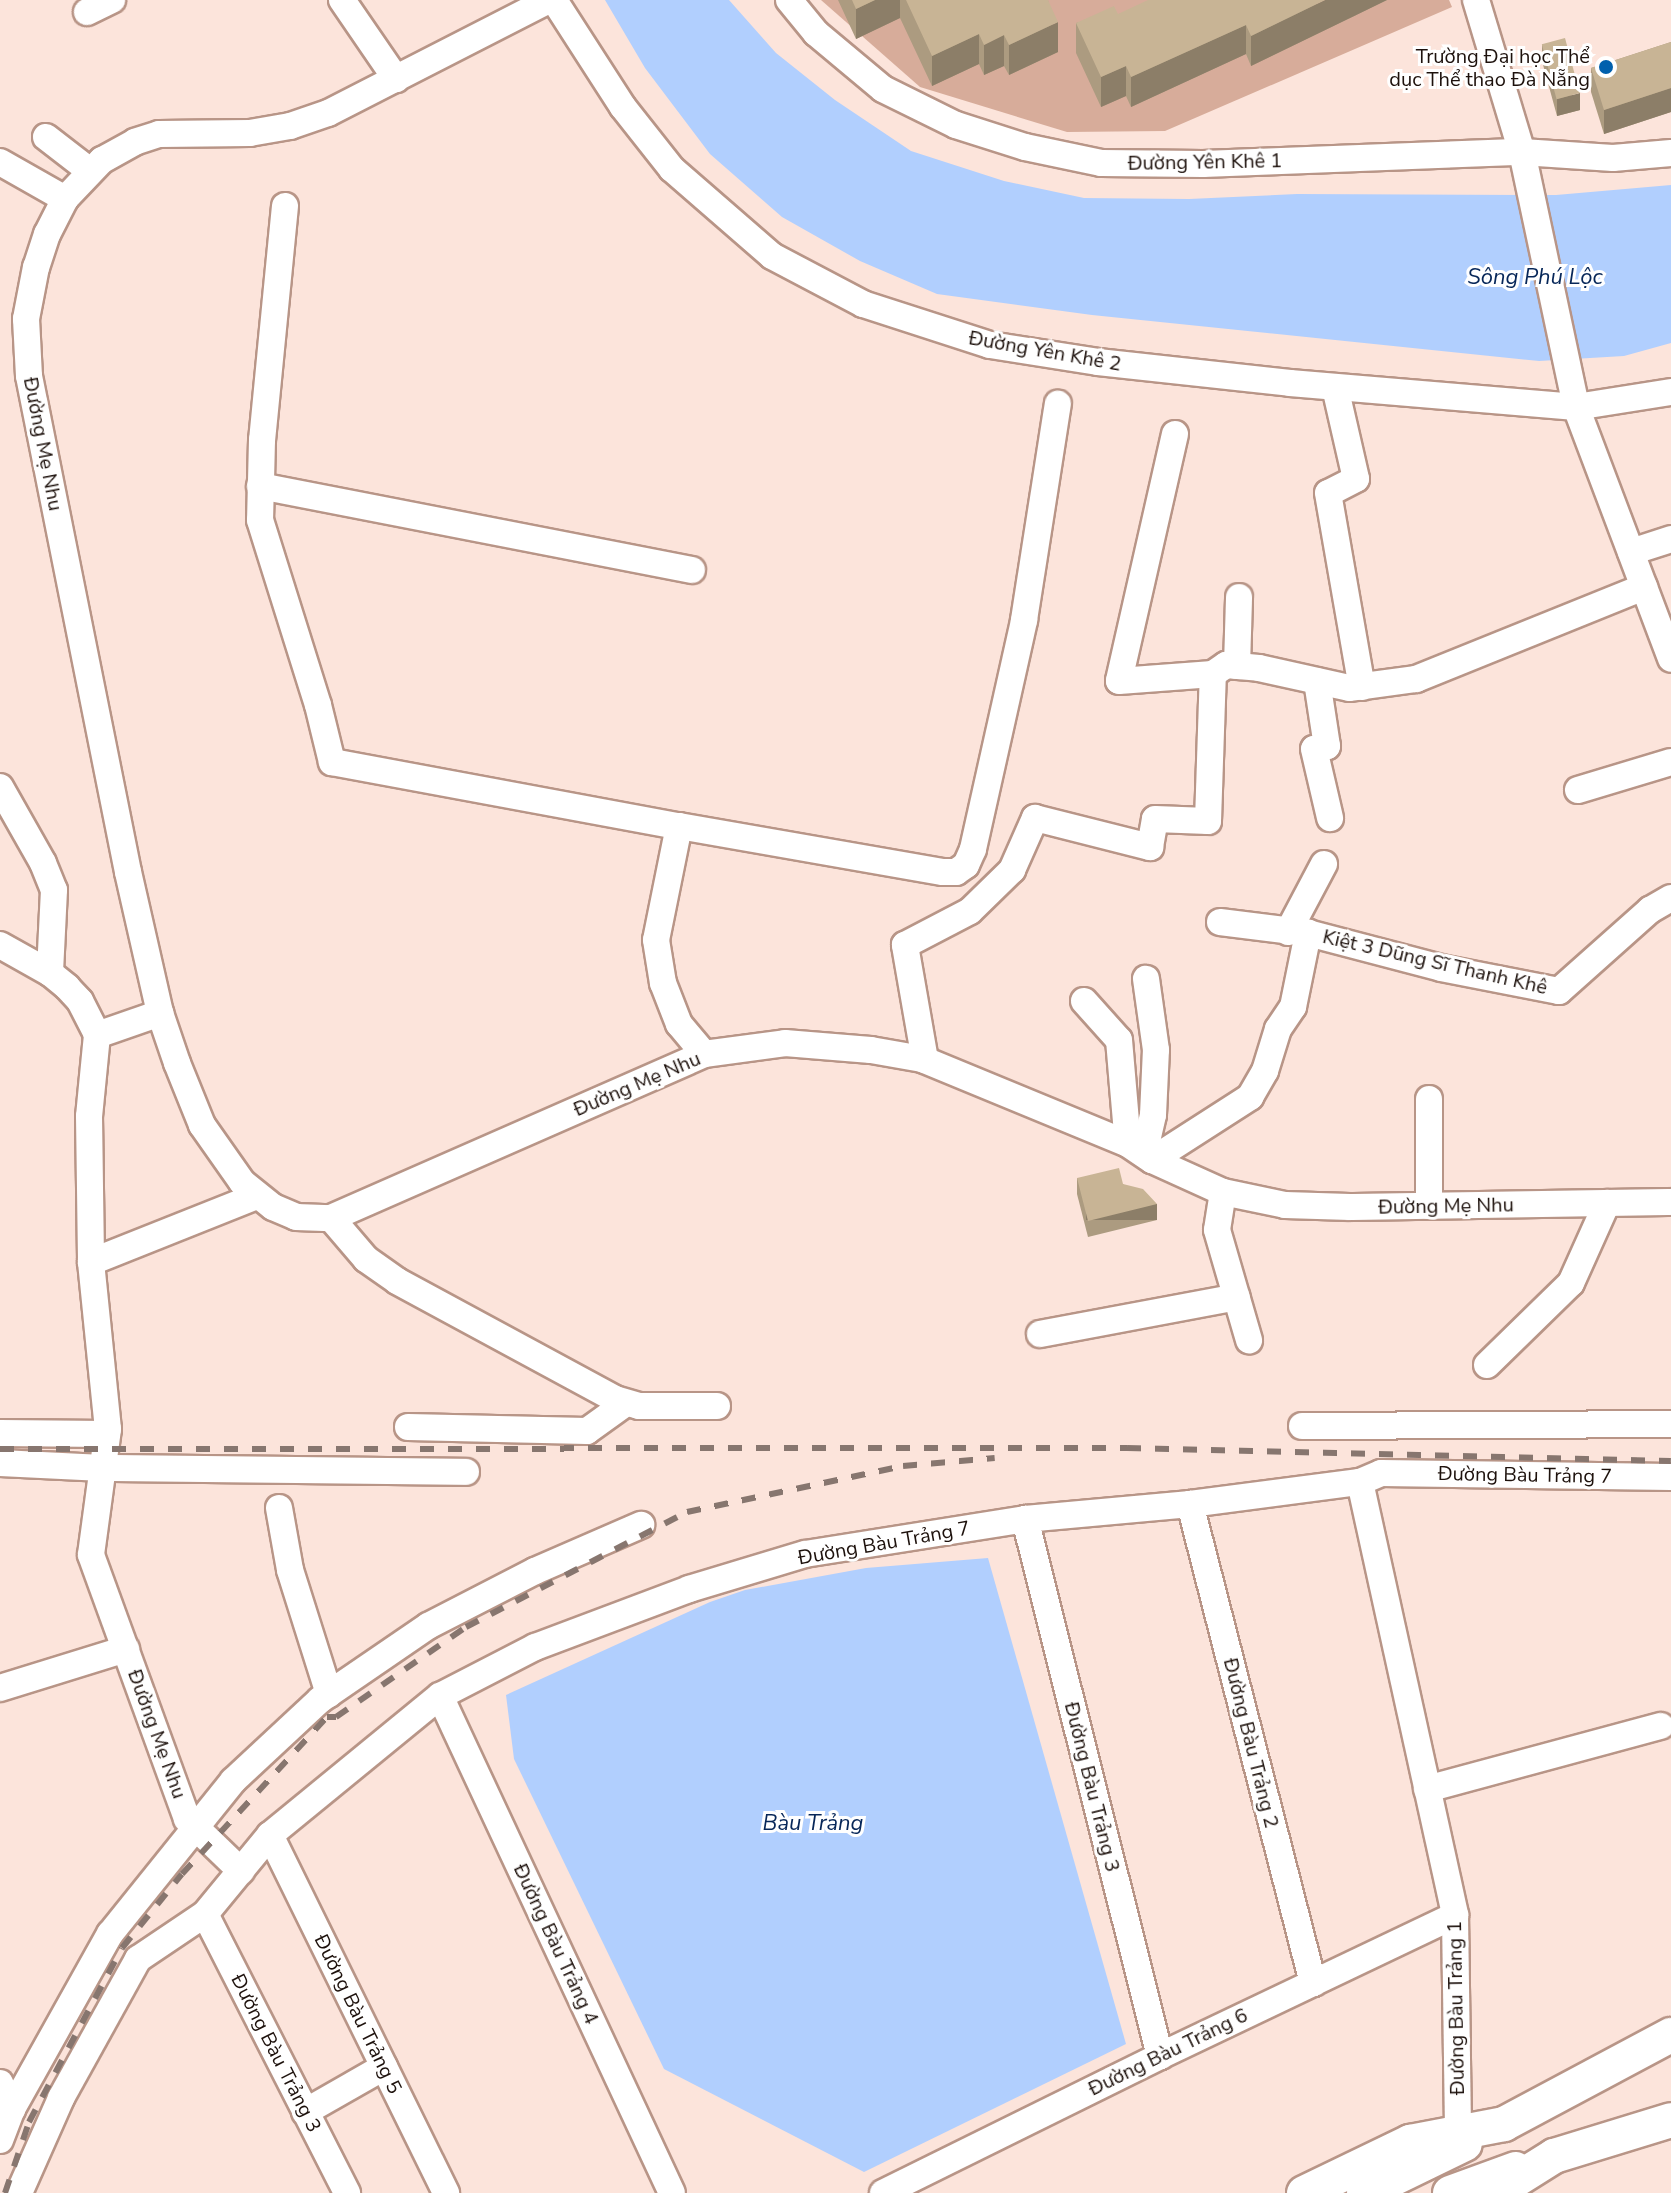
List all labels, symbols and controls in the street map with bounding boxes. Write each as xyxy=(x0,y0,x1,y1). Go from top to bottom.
place label: Trường Đại học Thể dục Thể thao Đà Nẵng xyxy=(1389,44,1590,91)
marker: Trường Đại học Thể dục Thể thao Đà Nẵng xyxy=(1597,58,1615,76)
street label: Đường Yên Khê 1 xyxy=(1128,149,1282,175)
water label: Sông Phú Lộc xyxy=(1467,265,1603,291)
street label: Đường Yên Khê 2 xyxy=(967,326,1123,376)
street label: Đường Mẹ Nhu xyxy=(18,375,68,513)
street label: Kiệt 3 Dũng Sĩ Thanh Khê xyxy=(1320,924,1550,1000)
street label: Đường Mẹ Nhu xyxy=(570,1046,704,1122)
street label: Đường Mẹ Nhu xyxy=(1378,1193,1514,1219)
street label: Đường Bàu Trảng 7 xyxy=(1438,1461,1612,1489)
street label: Đường Bàu Trảng 7 xyxy=(796,1516,972,1570)
street label: Đường Bàu Trảng 2 xyxy=(1218,1656,1284,1830)
street label: Đường Mẹ Nhu xyxy=(123,1666,191,1802)
street label: Đường Bàu Trảng 3 xyxy=(1059,1700,1125,1874)
water label: Bàu Trảng xyxy=(763,1811,863,1837)
street label: Đường Bàu Trảng 4 xyxy=(508,1860,604,2028)
street label: Đường Bàu Trảng 1 xyxy=(1442,1921,1470,2095)
street label: Đường Bàu Trảng 5 xyxy=(309,1930,407,2098)
street label: Đường Bàu Trảng 3 xyxy=(226,1970,326,2136)
street label: Đường Bàu Trảng 6 xyxy=(1084,2003,1252,2101)

